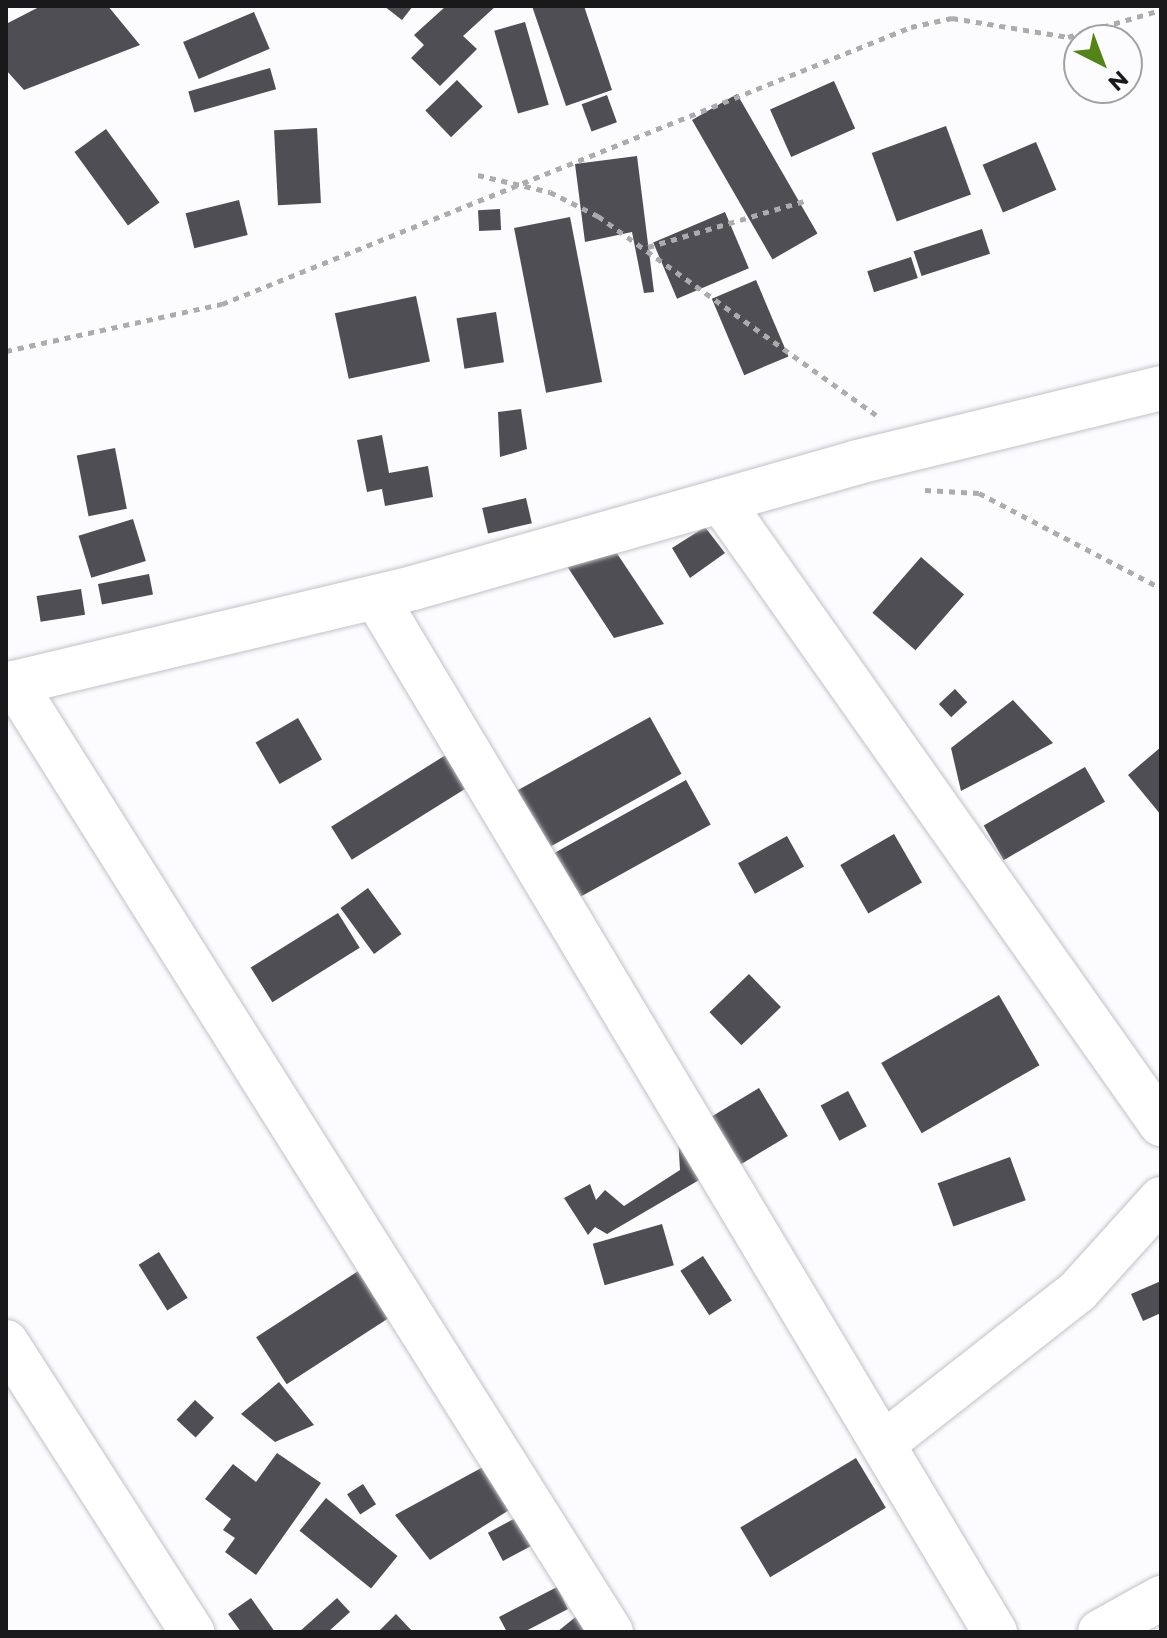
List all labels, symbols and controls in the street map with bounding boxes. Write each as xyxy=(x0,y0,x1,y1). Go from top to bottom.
north arrow xyxy=(1063,24,1143,104)
text: N xyxy=(1102,65,1134,97)

